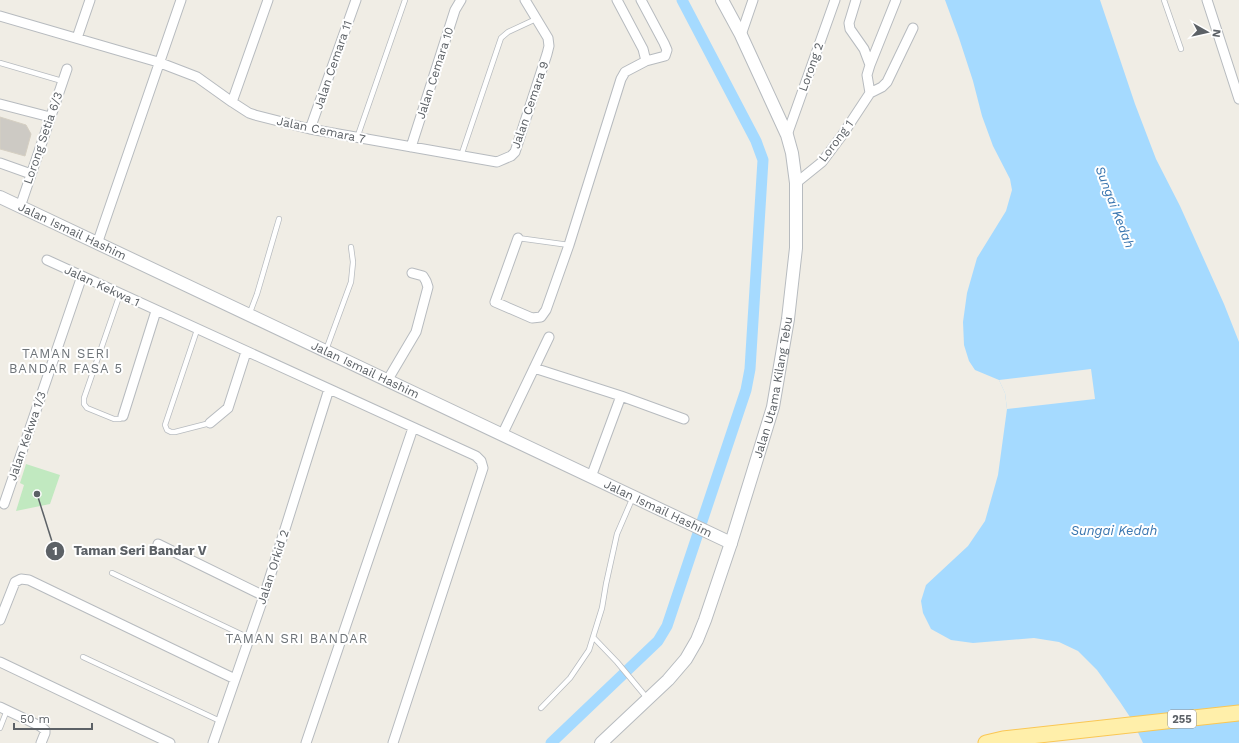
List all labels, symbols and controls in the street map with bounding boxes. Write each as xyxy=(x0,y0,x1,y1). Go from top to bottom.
north arrow xyxy=(1187,12,1227,52)
street label: Jalan Cemara 11 xyxy=(311,19,355,111)
street label: Jalan Cemara 10 xyxy=(414,25,456,121)
text: N xyxy=(1209,28,1223,38)
street label: Lorong 2 xyxy=(796,41,826,93)
street label: Jalan Cemara 9 xyxy=(508,59,552,151)
street label: Lorong Setia 6/3 xyxy=(21,90,65,186)
street label: Jalan Cemara 7 xyxy=(275,114,367,146)
street label: Lorong 1 xyxy=(816,117,856,165)
water label: Sungai Kedah xyxy=(1093,164,1138,250)
street label: Jalan Ismail Hashim xyxy=(16,200,129,263)
street label: Jalan Kekwa 1 xyxy=(62,262,142,310)
street label: Jalan Utama Kilang Tebu xyxy=(751,315,795,460)
street label: Jalan Ismail Hashim xyxy=(309,338,421,401)
district label: TAMAN SERI BANDAR FASA 5 xyxy=(9,346,123,376)
street label: Jalan Kekwa 1/3 xyxy=(5,389,49,483)
street label: Jalan Ismail Hashim xyxy=(602,477,714,540)
water label: Sungai Kedah xyxy=(1071,523,1157,538)
street label: Jalan Orkid 2 xyxy=(254,528,292,606)
callout: Taman Seri Bandar V xyxy=(45,538,215,563)
text: Taman Seri Bandar V xyxy=(73,543,207,558)
text: 1 xyxy=(52,544,58,558)
district label: TAMAN SRI BANDAR xyxy=(226,631,368,646)
scale bar xyxy=(14,705,92,731)
road number: 255 xyxy=(1168,710,1196,728)
text: 50 m xyxy=(20,712,50,726)

